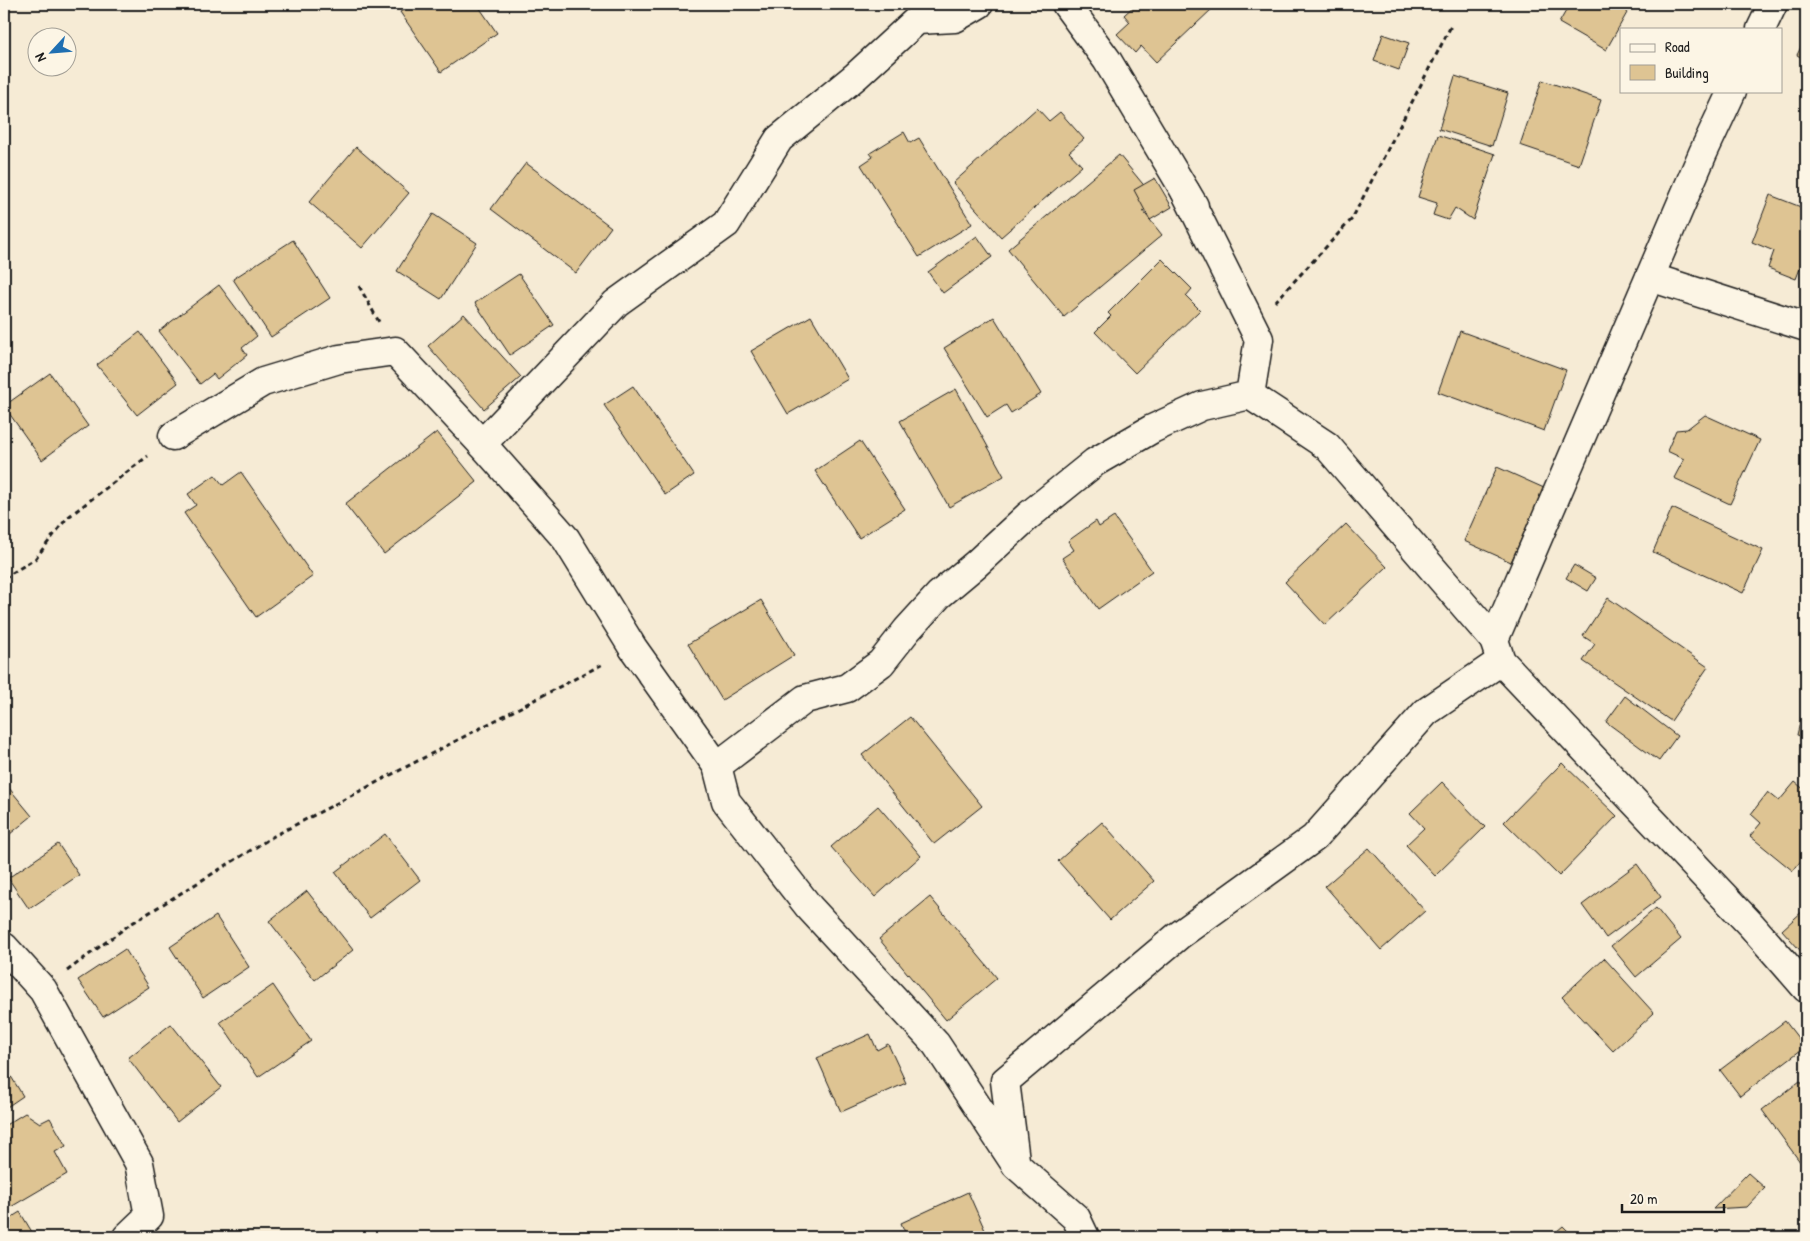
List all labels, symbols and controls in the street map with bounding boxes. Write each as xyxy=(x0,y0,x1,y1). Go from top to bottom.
north arrow xyxy=(28,28,78,78)
legend xyxy=(1620,28,1782,92)
text: Road xyxy=(1665,36,1690,57)
text: N xyxy=(29,50,50,65)
text: Building xyxy=(1665,62,1709,83)
scale bar xyxy=(1622,1181,1725,1213)
text: 20 m xyxy=(1630,1188,1657,1209)

